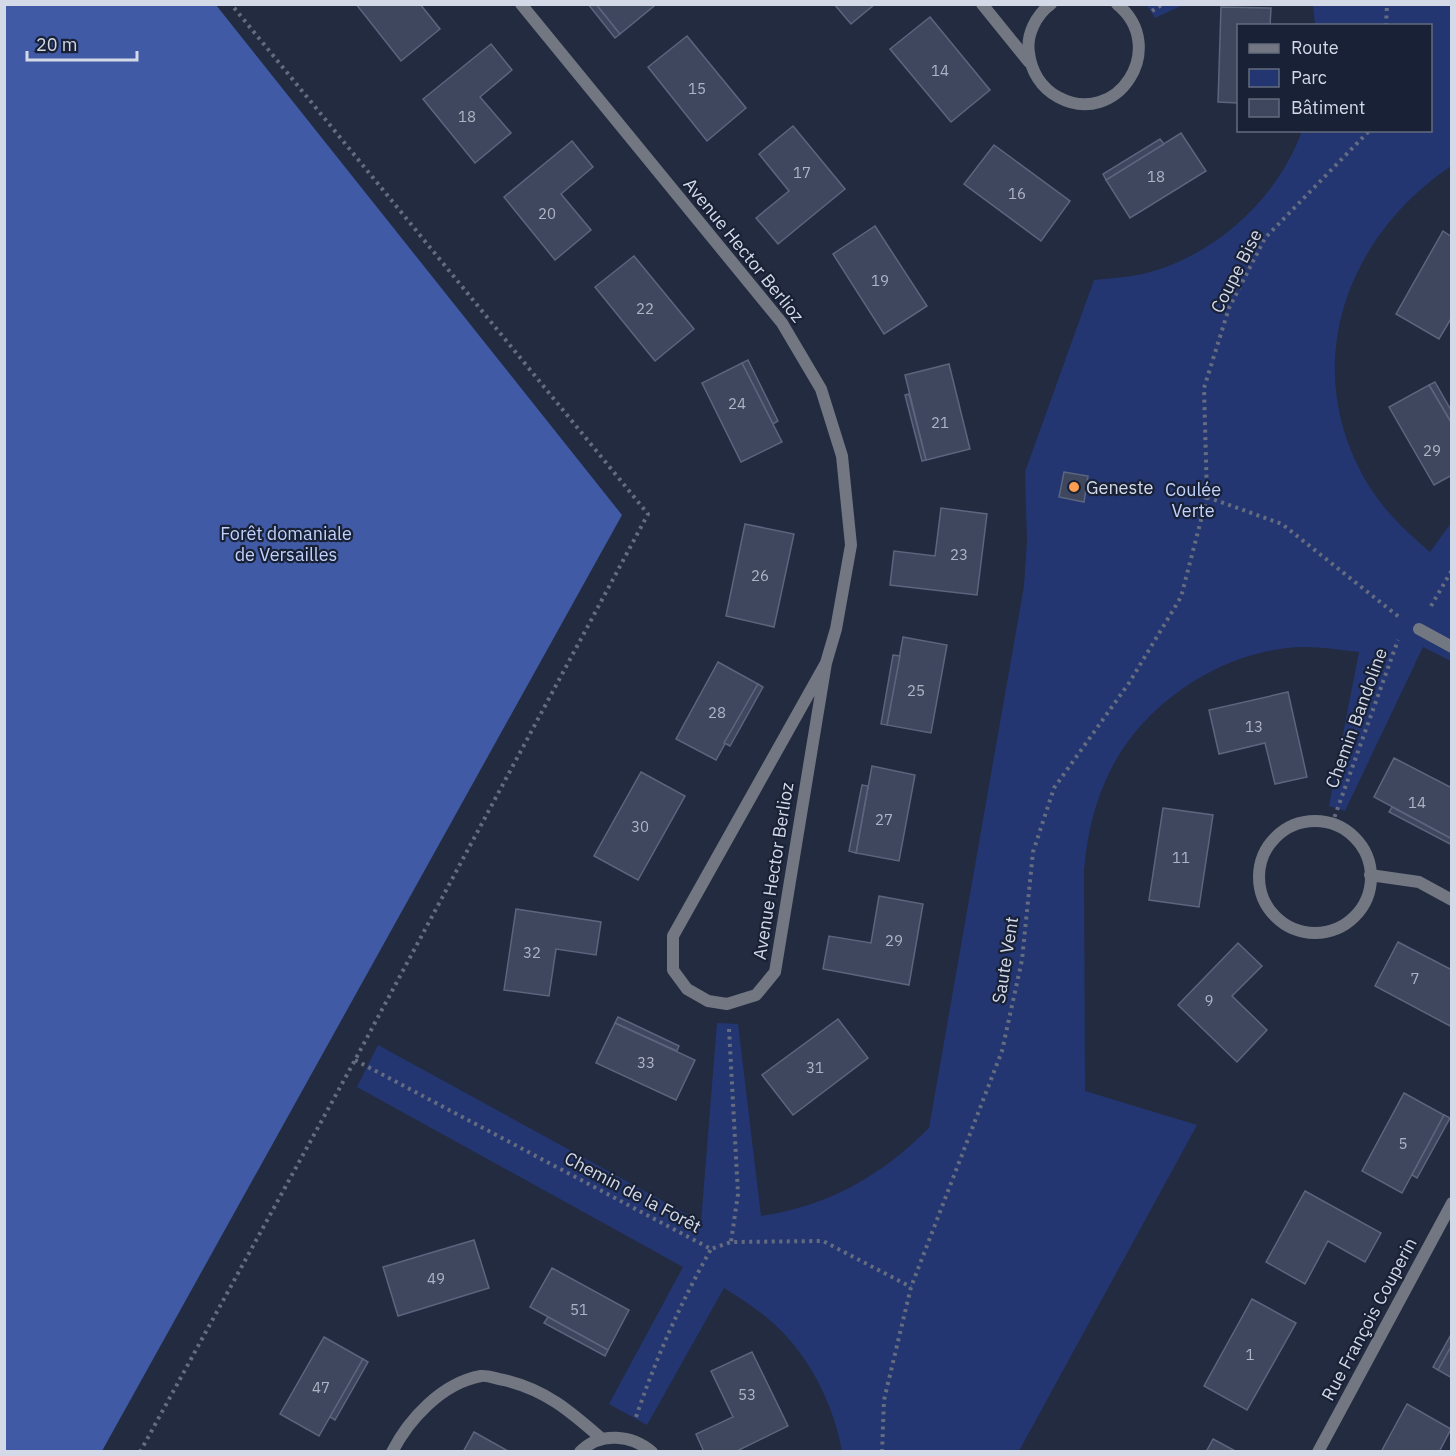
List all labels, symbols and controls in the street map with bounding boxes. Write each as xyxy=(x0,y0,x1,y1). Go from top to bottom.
scale bar xyxy=(27,24,136,62)
legend xyxy=(1237,24,1432,132)
text: 20 m xyxy=(36,33,78,56)
text: Route xyxy=(1291,36,1339,59)
house number: 14 xyxy=(931,61,949,80)
text: Parc xyxy=(1291,66,1327,89)
house number: 15 xyxy=(688,79,706,98)
text: Bâtiment xyxy=(1291,96,1365,119)
house number: 18 xyxy=(458,107,476,126)
house number: 17 xyxy=(793,163,811,182)
house number: 18 xyxy=(1147,167,1165,186)
street label: Avenue Hector Berlioz xyxy=(679,173,809,327)
house number: 16 xyxy=(1008,184,1026,203)
house number: 20 xyxy=(538,204,556,223)
street label: Coupe Bise xyxy=(1205,225,1267,317)
house number: 19 xyxy=(871,271,889,290)
house number: 22 xyxy=(636,299,654,318)
house number: 24 xyxy=(728,394,746,413)
house number: 21 xyxy=(931,413,949,432)
house number: 29 xyxy=(1423,441,1441,460)
place label: Geneste xyxy=(1086,476,1153,499)
park label: Coulée Verte xyxy=(1165,478,1221,522)
marker: Geneste xyxy=(1067,480,1081,494)
park label: Forêt domaniale de Versailles xyxy=(220,522,352,566)
house number: 23 xyxy=(950,545,968,564)
house number: 26 xyxy=(751,566,769,585)
street label: Chemin Bandoline xyxy=(1320,645,1392,791)
house number: 25 xyxy=(907,681,925,700)
house number: 28 xyxy=(708,703,726,722)
house number: 13 xyxy=(1245,717,1263,736)
street label: Avenue Hector Berlioz xyxy=(748,781,798,961)
house number: 14 xyxy=(1408,793,1426,812)
house number: 27 xyxy=(875,810,893,829)
house number: 30 xyxy=(631,817,649,836)
house number: 11 xyxy=(1172,848,1190,867)
street label: Saute Vent xyxy=(987,915,1023,1005)
house number: 29 xyxy=(885,931,903,950)
house number: 32 xyxy=(523,943,541,962)
house number: 7 xyxy=(1410,969,1420,988)
house number: 9 xyxy=(1204,991,1214,1010)
house number: 33 xyxy=(637,1053,655,1072)
house number: 31 xyxy=(806,1058,824,1077)
house number: 5 xyxy=(1398,1134,1408,1153)
street label: Chemin de la Forêt xyxy=(561,1146,705,1238)
street label: Rue François Couperin xyxy=(1316,1233,1422,1405)
house number: 49 xyxy=(427,1269,445,1288)
house number: 51 xyxy=(570,1300,588,1319)
house number: 1 xyxy=(1245,1345,1255,1364)
house number: 47 xyxy=(312,1378,330,1397)
house number: 53 xyxy=(738,1385,756,1404)

